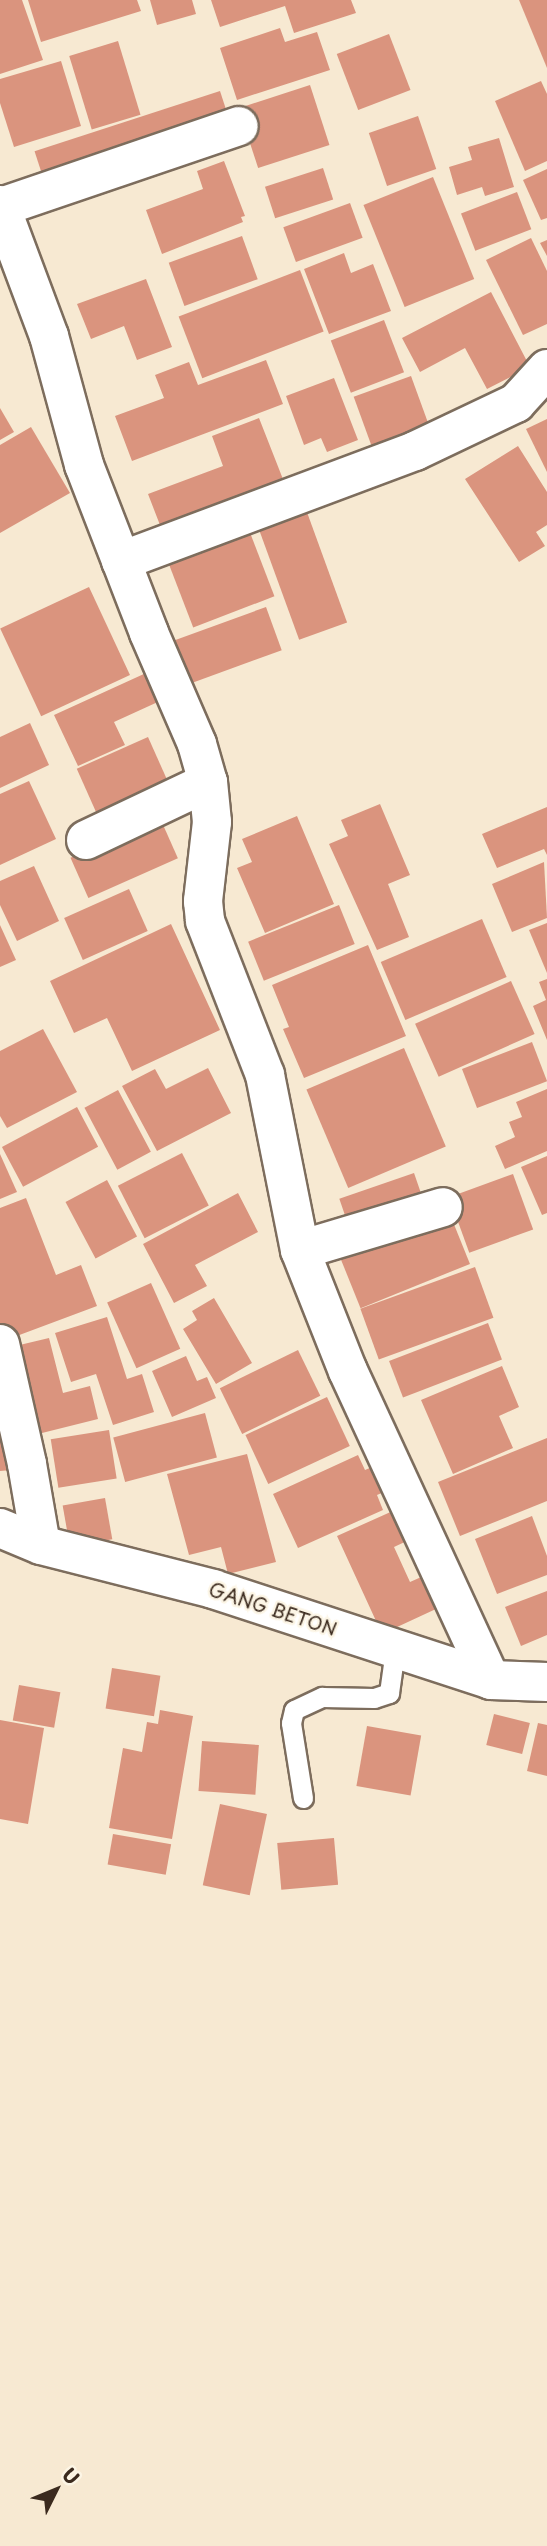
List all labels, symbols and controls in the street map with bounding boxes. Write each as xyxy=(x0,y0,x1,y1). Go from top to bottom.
street label: GANG BETON xyxy=(205,1577,341,1641)
north arrow xyxy=(21,2455,91,2525)
text: U xyxy=(56,2461,87,2491)

